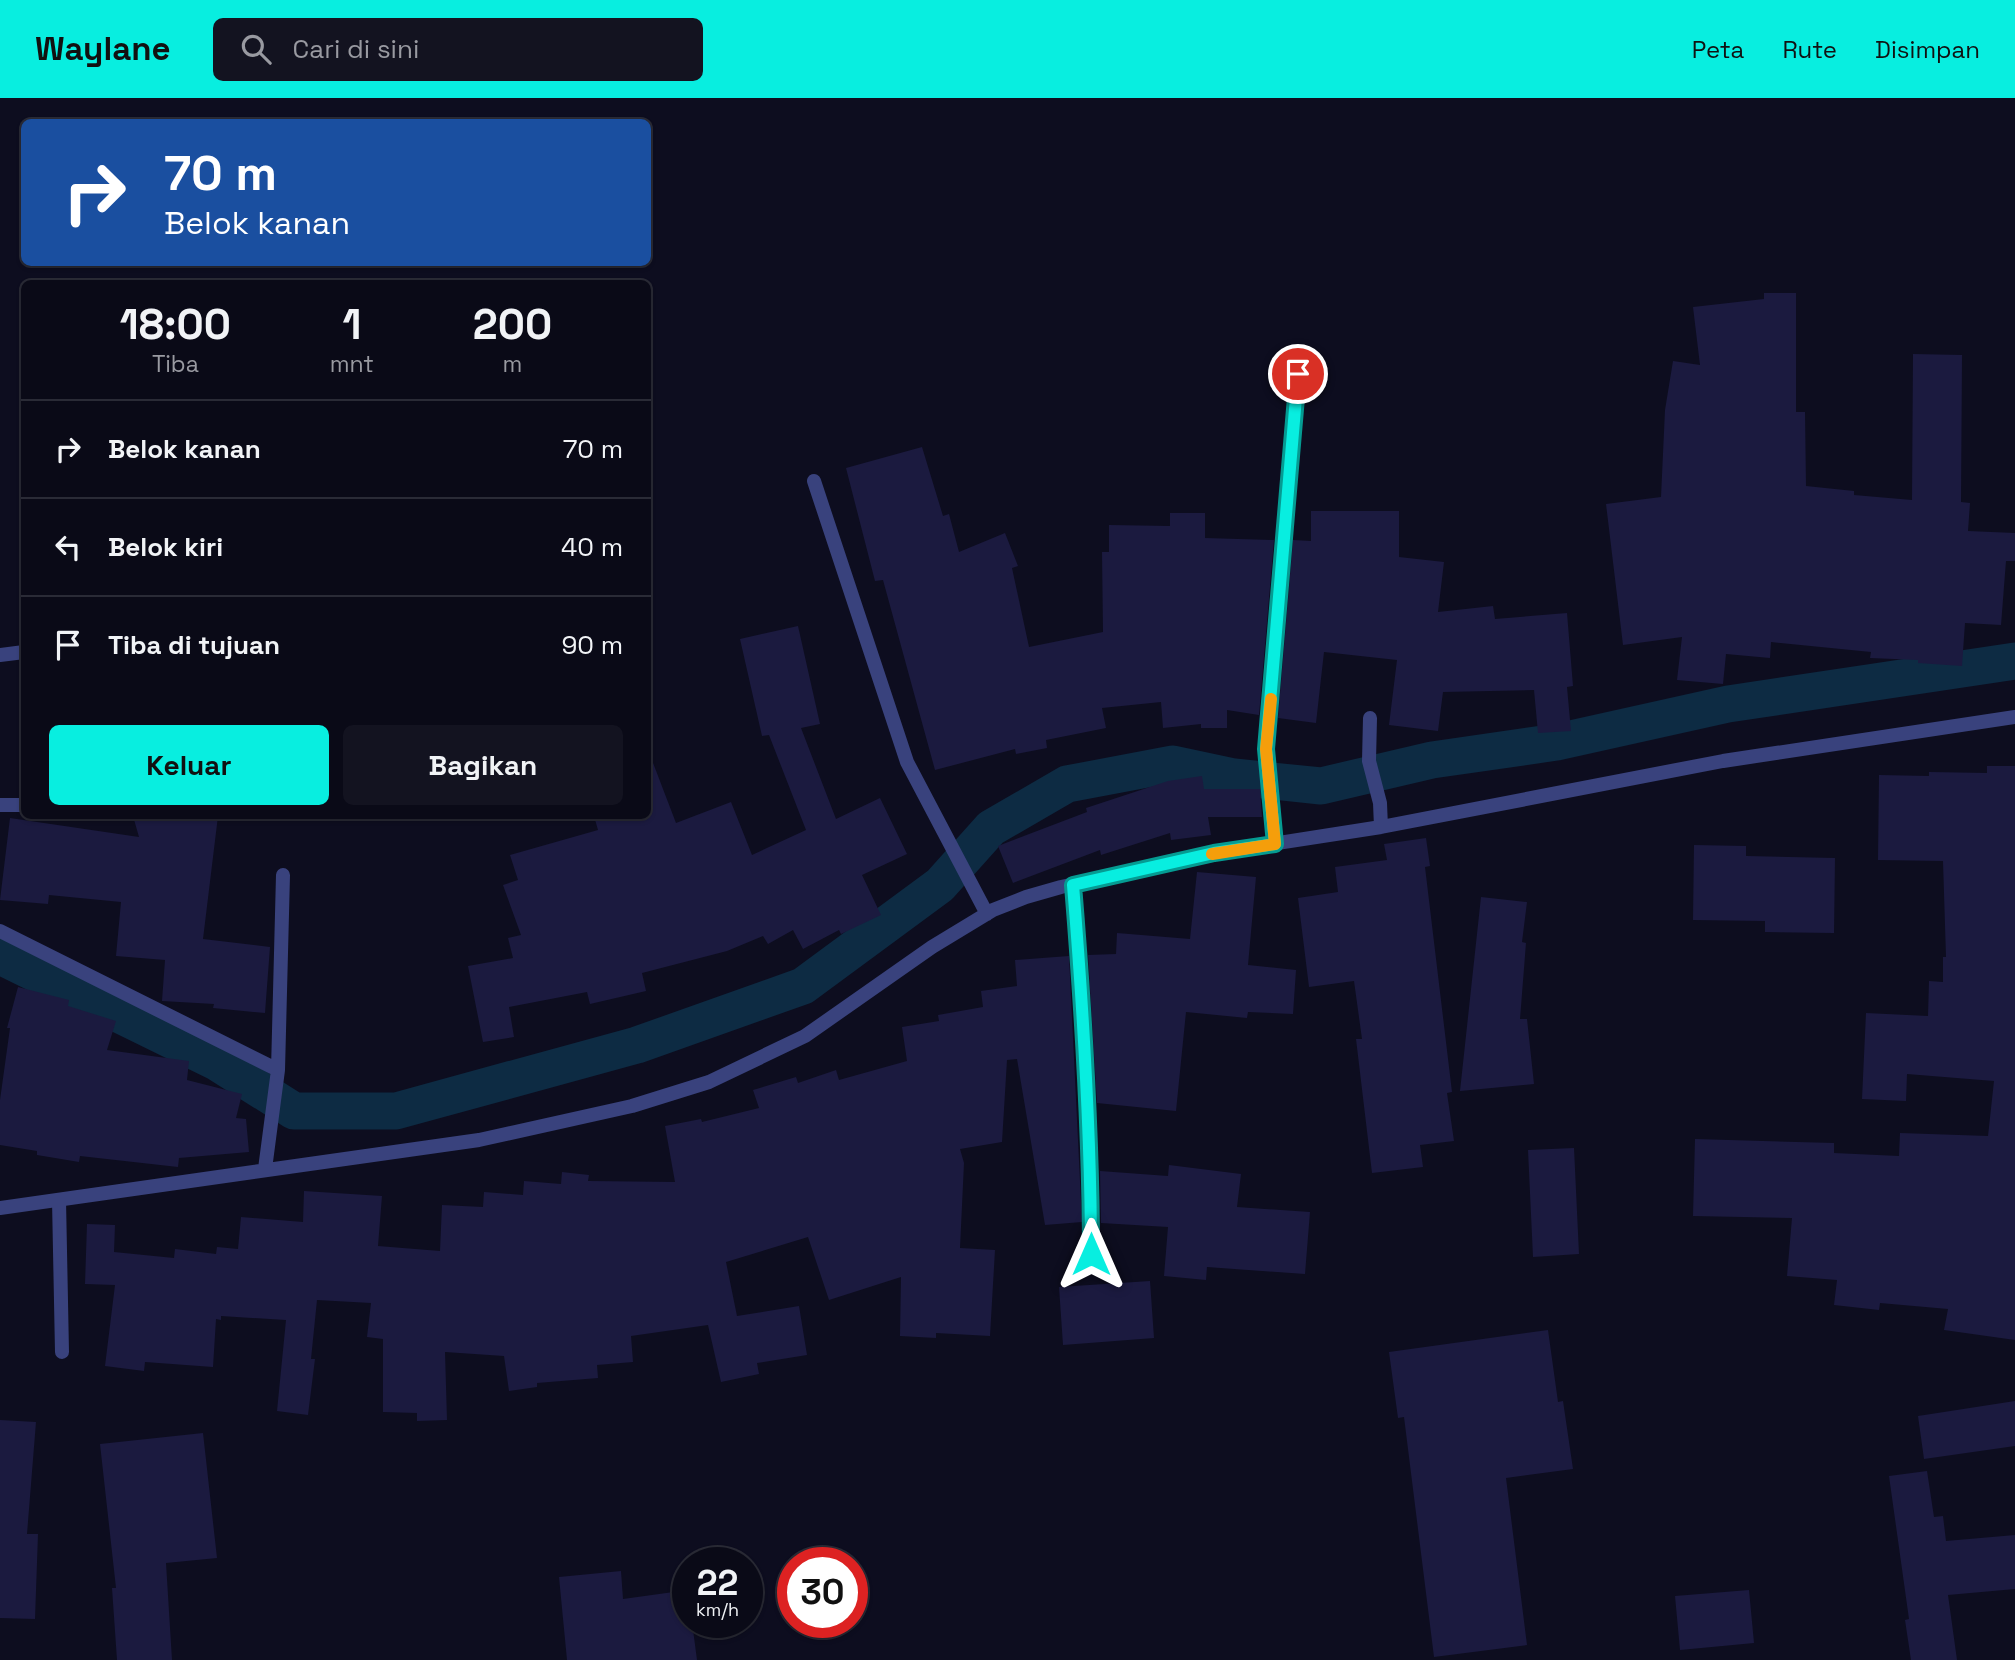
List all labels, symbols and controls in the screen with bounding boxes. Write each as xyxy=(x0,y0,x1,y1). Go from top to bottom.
search box xyxy=(213,18,703,81)
text: Waylane xyxy=(35,28,171,70)
icon: search xyxy=(237,30,275,68)
text: Cari di sini xyxy=(293,32,419,66)
text: Peta xyxy=(1692,34,1744,65)
text: Rute xyxy=(1782,34,1837,65)
text: Disimpan xyxy=(1875,34,1980,65)
text: 70 m xyxy=(164,142,277,204)
icon: right xyxy=(49,147,140,238)
text: Belok kanan xyxy=(164,203,350,243)
text: 18:00 xyxy=(120,298,231,351)
text: 1 xyxy=(342,298,361,351)
text: 200 xyxy=(473,298,552,351)
pin xyxy=(1268,344,1328,404)
text: Tiba xyxy=(152,349,199,379)
text: mnt xyxy=(330,349,374,379)
text: m xyxy=(503,349,522,379)
icon: arrive xyxy=(1279,355,1317,393)
icon: right xyxy=(49,430,87,468)
text: Belok kanan xyxy=(108,432,261,466)
text: 70 m xyxy=(563,432,623,466)
icon: left xyxy=(49,528,87,566)
text: Belok kiri xyxy=(108,530,223,564)
text: 40 m xyxy=(561,530,623,564)
icon: arrive xyxy=(49,626,87,664)
text: Tiba di tujuan xyxy=(108,628,280,662)
text: 90 m xyxy=(561,628,623,662)
button: Keluar xyxy=(49,725,329,805)
button: Bagikan xyxy=(343,725,623,805)
position arrow xyxy=(1054,1217,1128,1291)
speed limit sign: 30 xyxy=(777,1547,868,1638)
text: 22 xyxy=(697,1561,738,1605)
text: km/h xyxy=(696,1598,739,1621)

